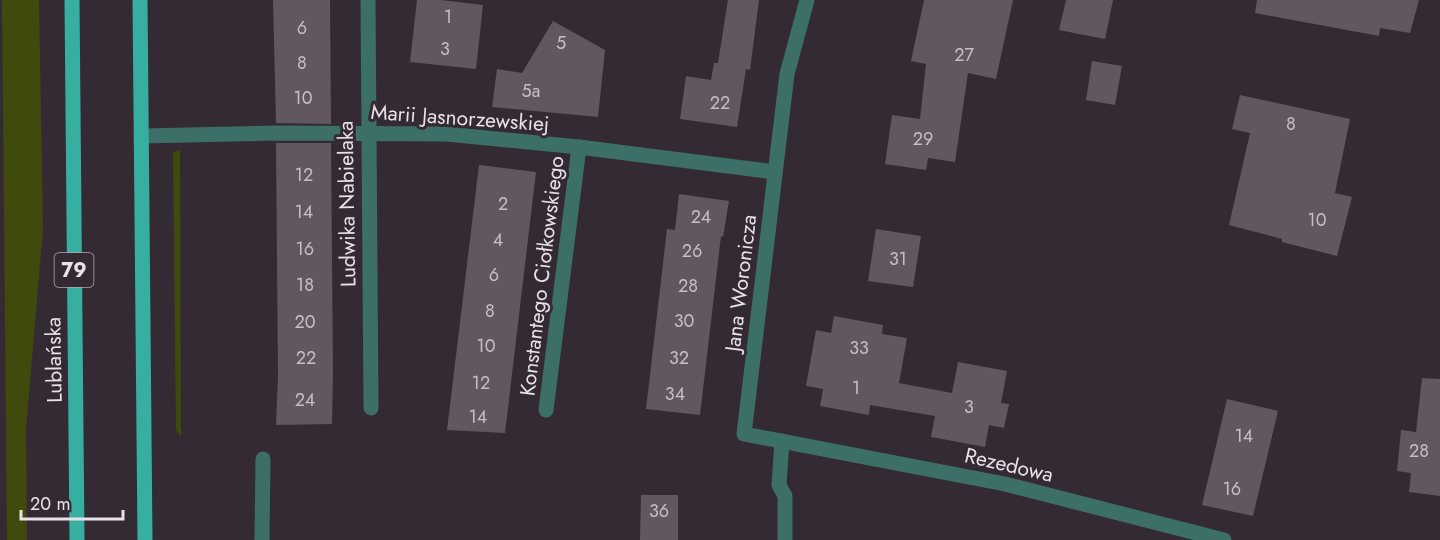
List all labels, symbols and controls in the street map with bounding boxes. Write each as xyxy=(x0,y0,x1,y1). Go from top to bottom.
house number: 1 xyxy=(444,4,452,30)
house number: 6 xyxy=(297,15,307,41)
house number: 5 xyxy=(556,30,566,56)
house number: 3 xyxy=(440,36,450,62)
house number: 27 xyxy=(954,42,974,68)
house number: 8 xyxy=(297,50,307,76)
house number: 5a xyxy=(522,78,540,104)
house number: 10 xyxy=(294,85,313,111)
house number: 22 xyxy=(710,90,730,116)
street label: Marii Jasnorzewskiej xyxy=(370,97,550,139)
house number: 8 xyxy=(1286,111,1296,137)
street label: Ludwika Nabielaka xyxy=(331,121,363,287)
house number: 29 xyxy=(913,126,933,152)
street label: Konstantego Ciołkowskiego xyxy=(512,154,572,398)
house number: 12 xyxy=(295,162,313,188)
house number: 2 xyxy=(498,191,508,217)
house number: 14 xyxy=(295,199,313,225)
house number: 24 xyxy=(691,204,711,230)
house number: 10 xyxy=(1308,207,1327,233)
street label: Jana Woronicza xyxy=(717,213,764,356)
house number: 4 xyxy=(493,227,503,253)
house number: 16 xyxy=(296,236,314,262)
house number: 26 xyxy=(682,238,702,264)
house number: 31 xyxy=(889,246,907,272)
road number: 79 xyxy=(54,253,94,287)
house number: 6 xyxy=(489,262,499,288)
house number: 18 xyxy=(296,272,314,298)
house number: 28 xyxy=(678,273,698,299)
house number: 8 xyxy=(485,298,495,324)
house number: 30 xyxy=(674,308,695,334)
house number: 20 xyxy=(294,309,316,335)
street label: Lublańska xyxy=(38,317,70,403)
house number: 10 xyxy=(477,333,496,359)
house number: 33 xyxy=(849,335,869,361)
house number: 22 xyxy=(296,345,316,371)
house number: 32 xyxy=(669,345,689,371)
house number: 12 xyxy=(472,370,490,396)
house number: 1 xyxy=(852,375,860,401)
house number: 34 xyxy=(665,381,685,407)
house number: 24 xyxy=(295,387,315,413)
house number: 3 xyxy=(964,394,974,420)
house number: 14 xyxy=(469,404,487,430)
house number: 14 xyxy=(1235,423,1253,449)
house number: 28 xyxy=(1409,438,1429,464)
street label: Rezedowa xyxy=(962,440,1056,490)
house number: 16 xyxy=(1223,476,1241,502)
scale bar xyxy=(21,483,123,521)
text: 20 m xyxy=(30,491,70,517)
house number: 36 xyxy=(649,498,669,524)

